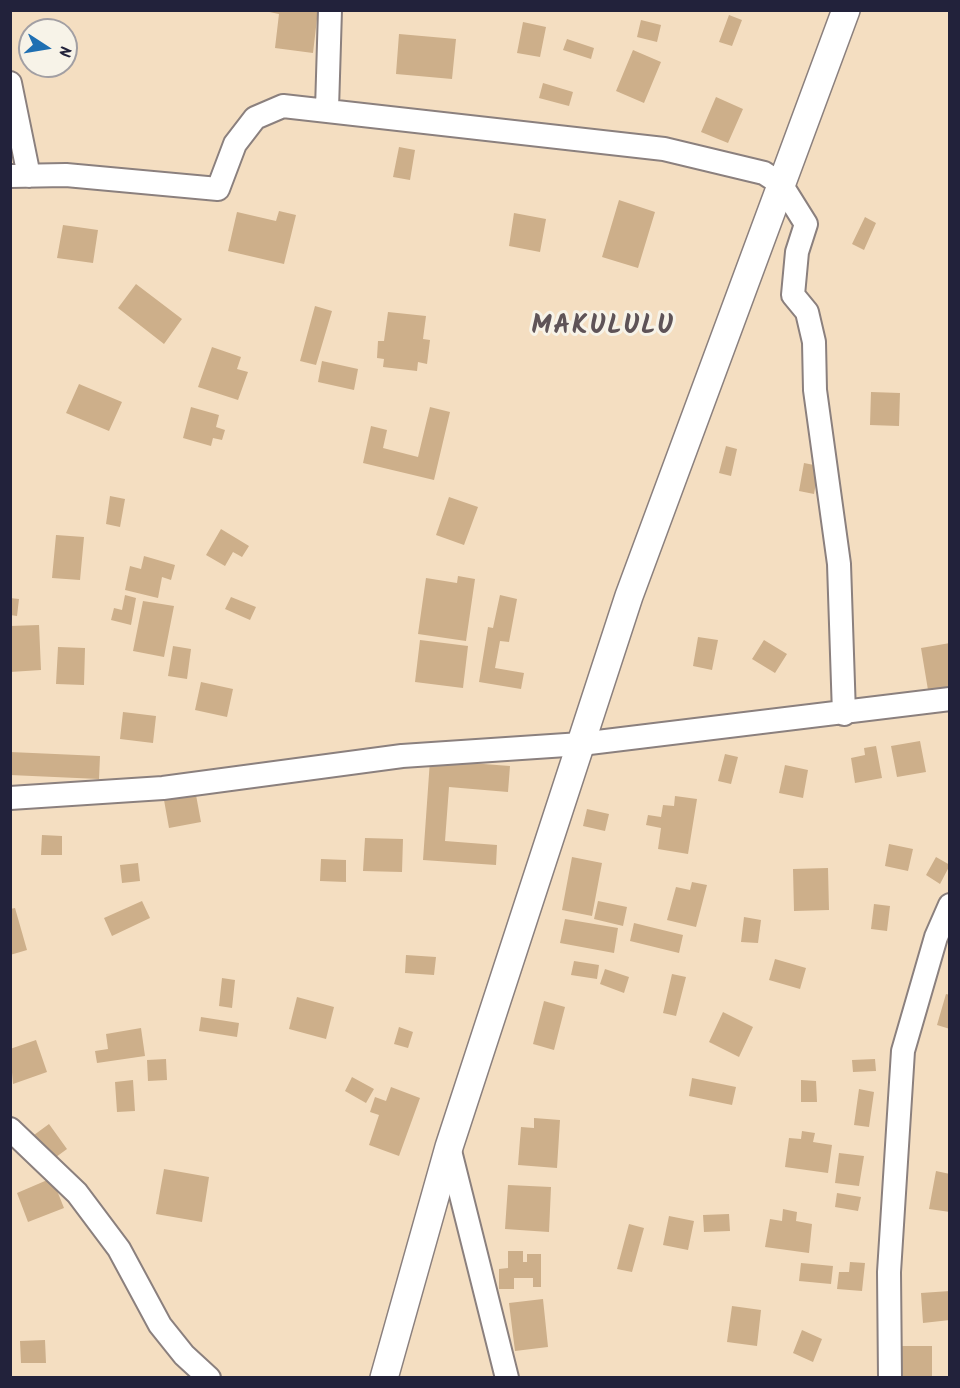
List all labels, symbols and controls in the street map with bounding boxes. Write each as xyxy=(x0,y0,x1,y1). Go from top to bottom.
north arrow xyxy=(18,18,78,78)
text: N xyxy=(51,44,77,59)
district label: MAKULULU xyxy=(531,312,675,344)

